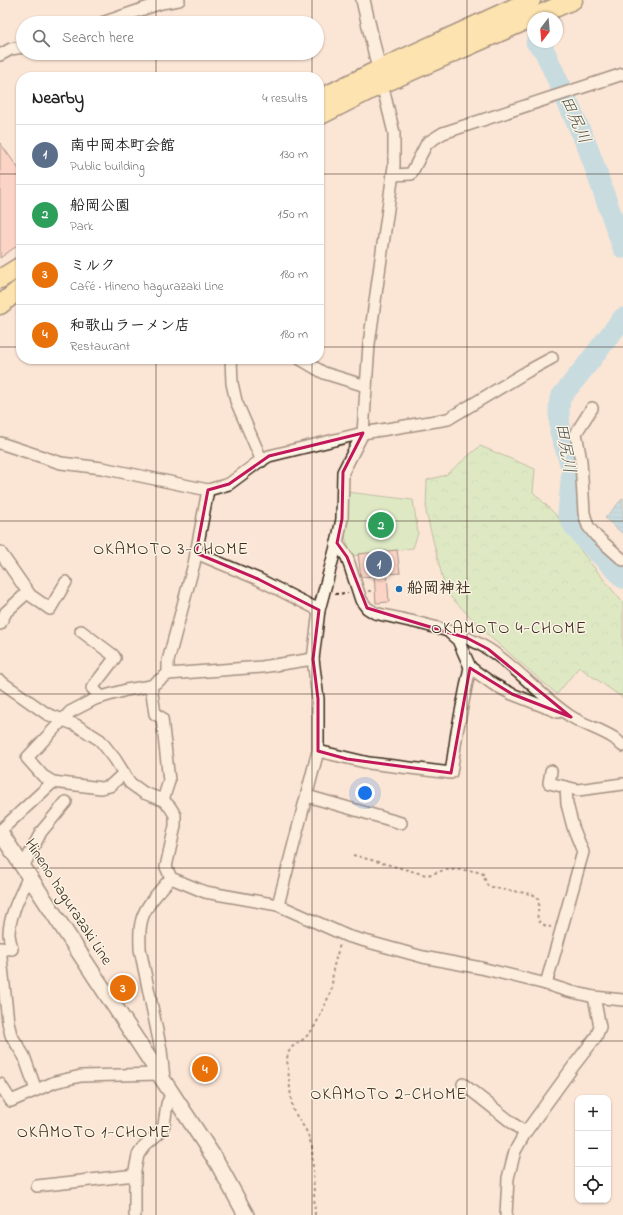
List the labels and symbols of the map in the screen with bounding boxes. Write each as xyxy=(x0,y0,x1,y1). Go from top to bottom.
north arrow xyxy=(527,12,563,48)
water label: 田尻川 xyxy=(553,92,597,148)
water label: 田尻川 xyxy=(548,421,582,475)
pin: 2 xyxy=(368,510,394,540)
district label: OKAMOTO 3-CHOME xyxy=(93,537,249,562)
pin: 1 xyxy=(366,549,392,579)
place label: 船岡神社 xyxy=(407,577,471,601)
marker: 船岡神社 xyxy=(394,584,404,594)
district label: OKAMOTO 4-CHOME xyxy=(431,616,587,641)
your location xyxy=(355,783,375,803)
street label: Hineno hagurazaki Line xyxy=(18,834,118,971)
pin: 3 xyxy=(110,973,136,1003)
pin: 4 xyxy=(192,1054,218,1084)
district label: OKAMOTO 2-CHOME xyxy=(310,1082,468,1107)
district label: OKAMOTO 1-CHOME xyxy=(17,1120,171,1145)

